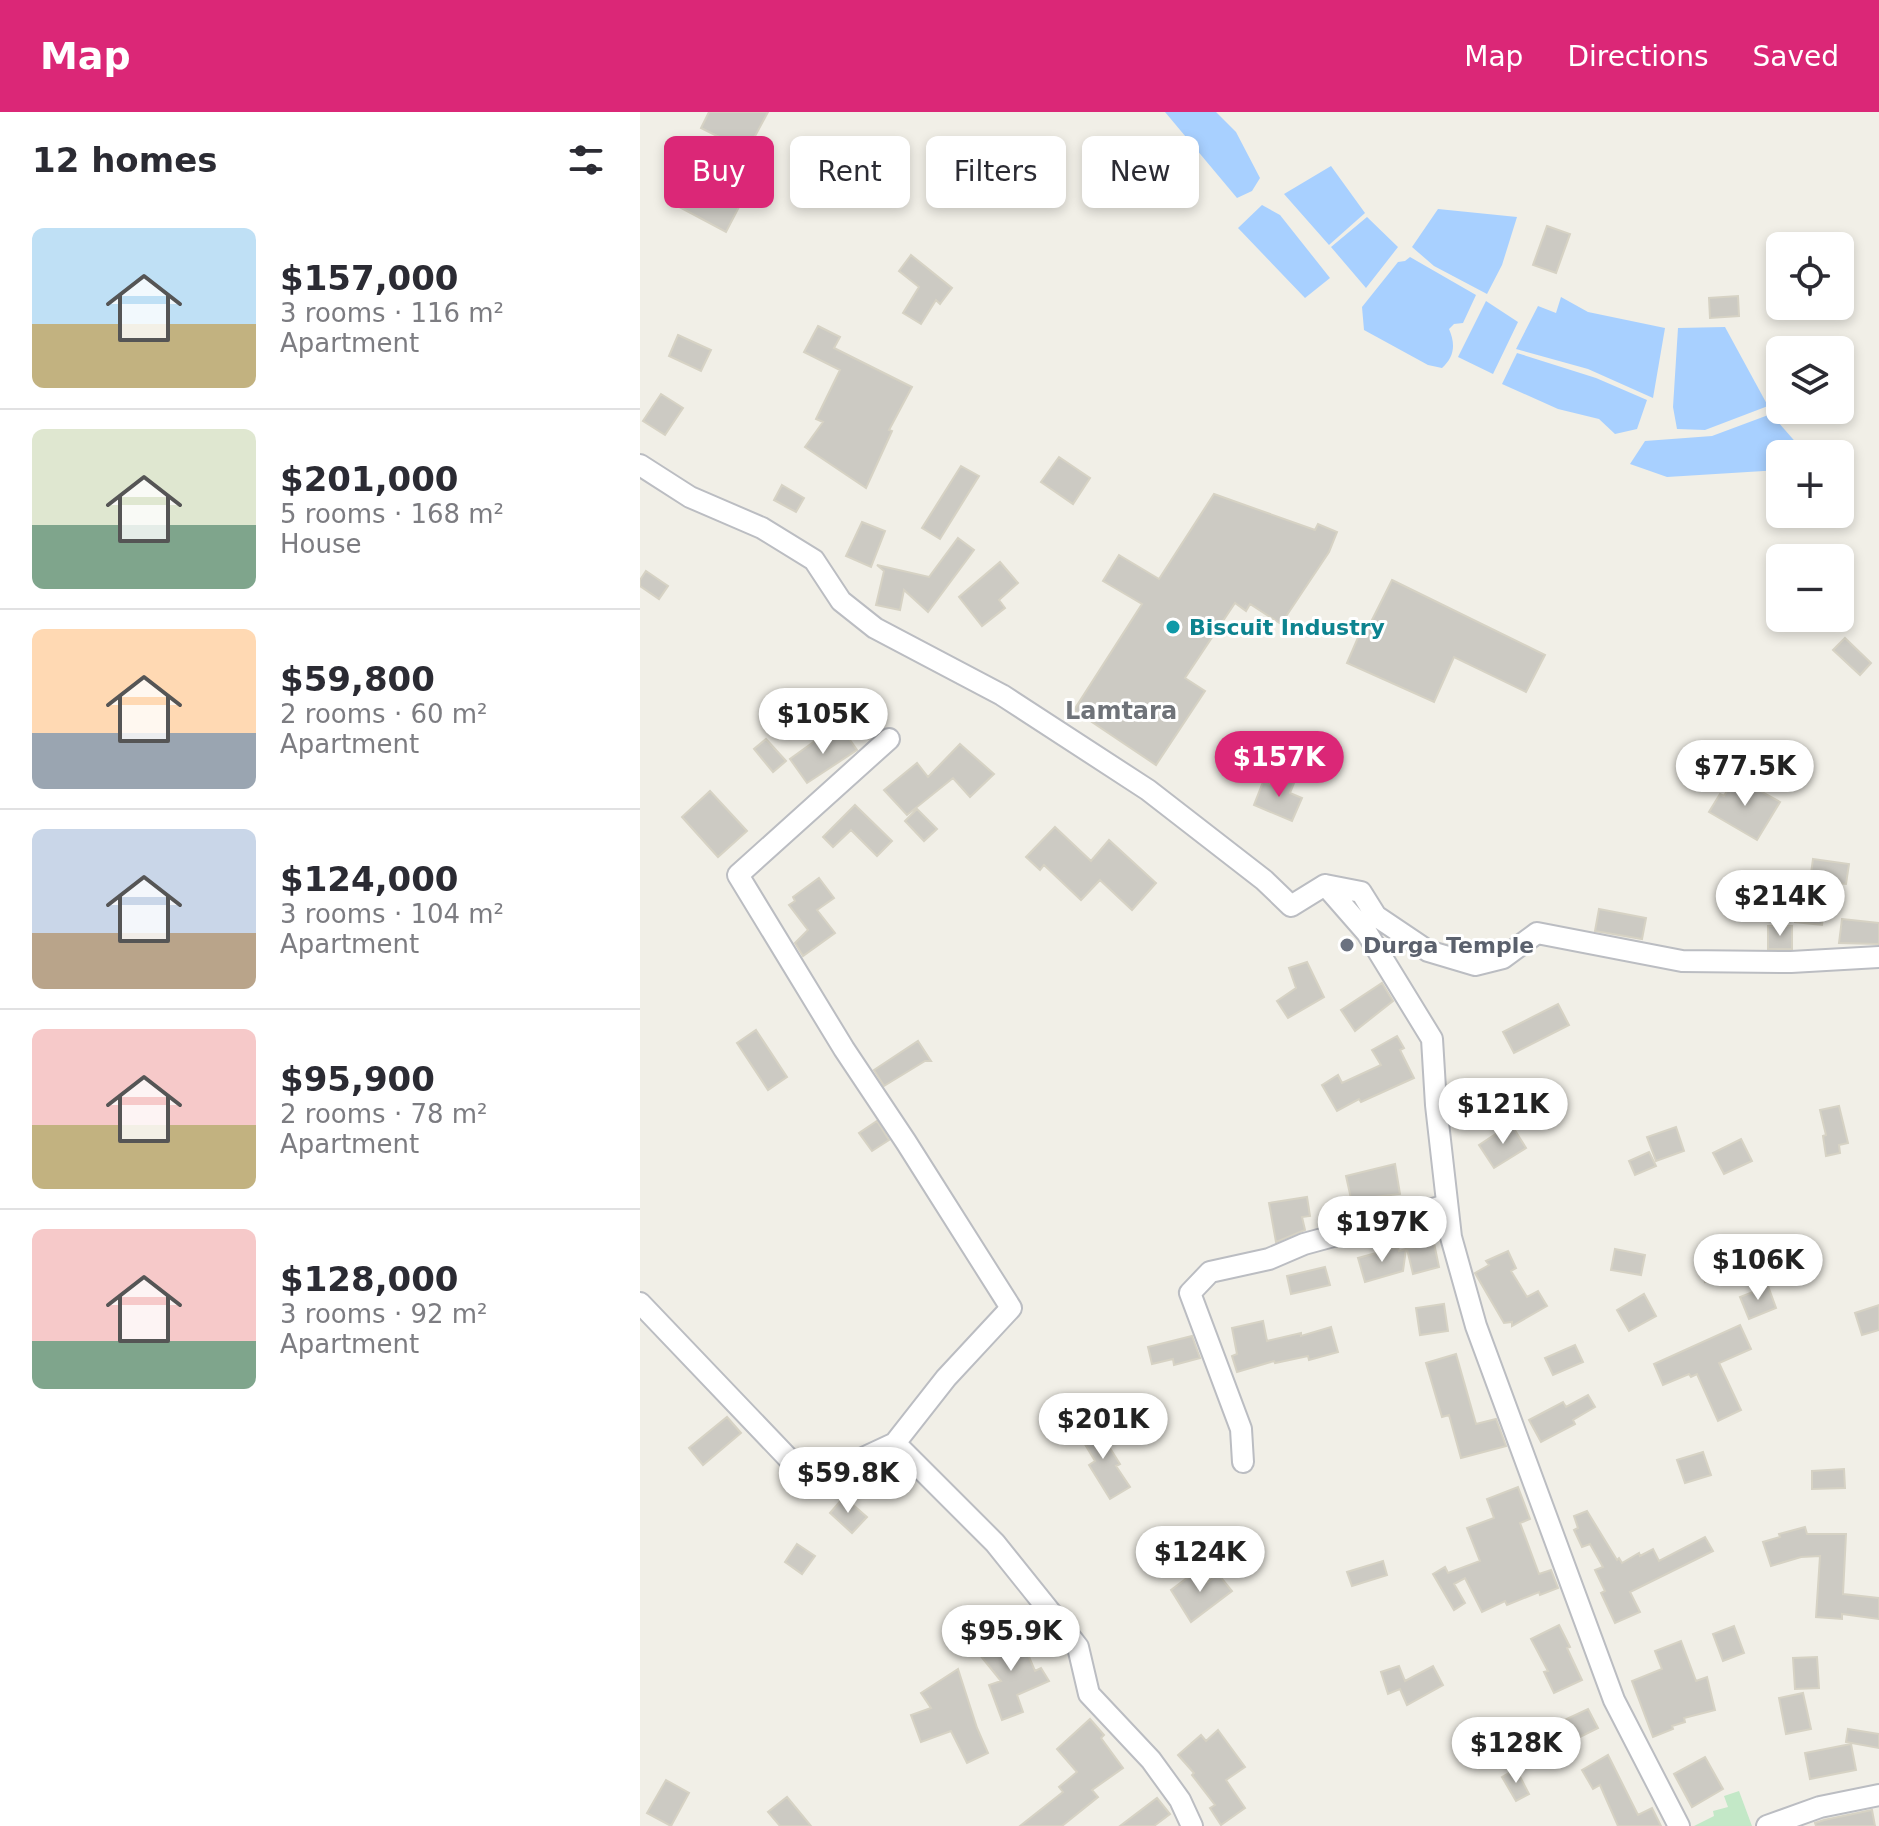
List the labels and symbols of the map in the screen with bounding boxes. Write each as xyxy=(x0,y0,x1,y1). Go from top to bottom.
place label: Biscuit Industry xyxy=(1189,615,1385,640)
marker: Biscuit Industry xyxy=(1164,618,1182,636)
pin: $105K xyxy=(767,688,879,756)
district label: Lamtara xyxy=(1065,697,1177,725)
pin: $157K xyxy=(1223,731,1335,799)
pin: $77.5K xyxy=(1680,740,1810,808)
pin: $214K xyxy=(1724,870,1836,938)
place label: Durga Temple xyxy=(1363,933,1534,958)
marker: Durga Temple xyxy=(1338,936,1356,954)
pin: $121K xyxy=(1447,1078,1559,1146)
pin: $197K xyxy=(1326,1196,1438,1264)
pin: $106K xyxy=(1702,1234,1814,1302)
pin: $201K xyxy=(1047,1393,1159,1461)
pin: $59.8K xyxy=(783,1447,913,1515)
pin: $124K xyxy=(1144,1526,1256,1594)
pin: $95.9K xyxy=(946,1605,1076,1673)
pin: $128K xyxy=(1460,1717,1572,1785)

